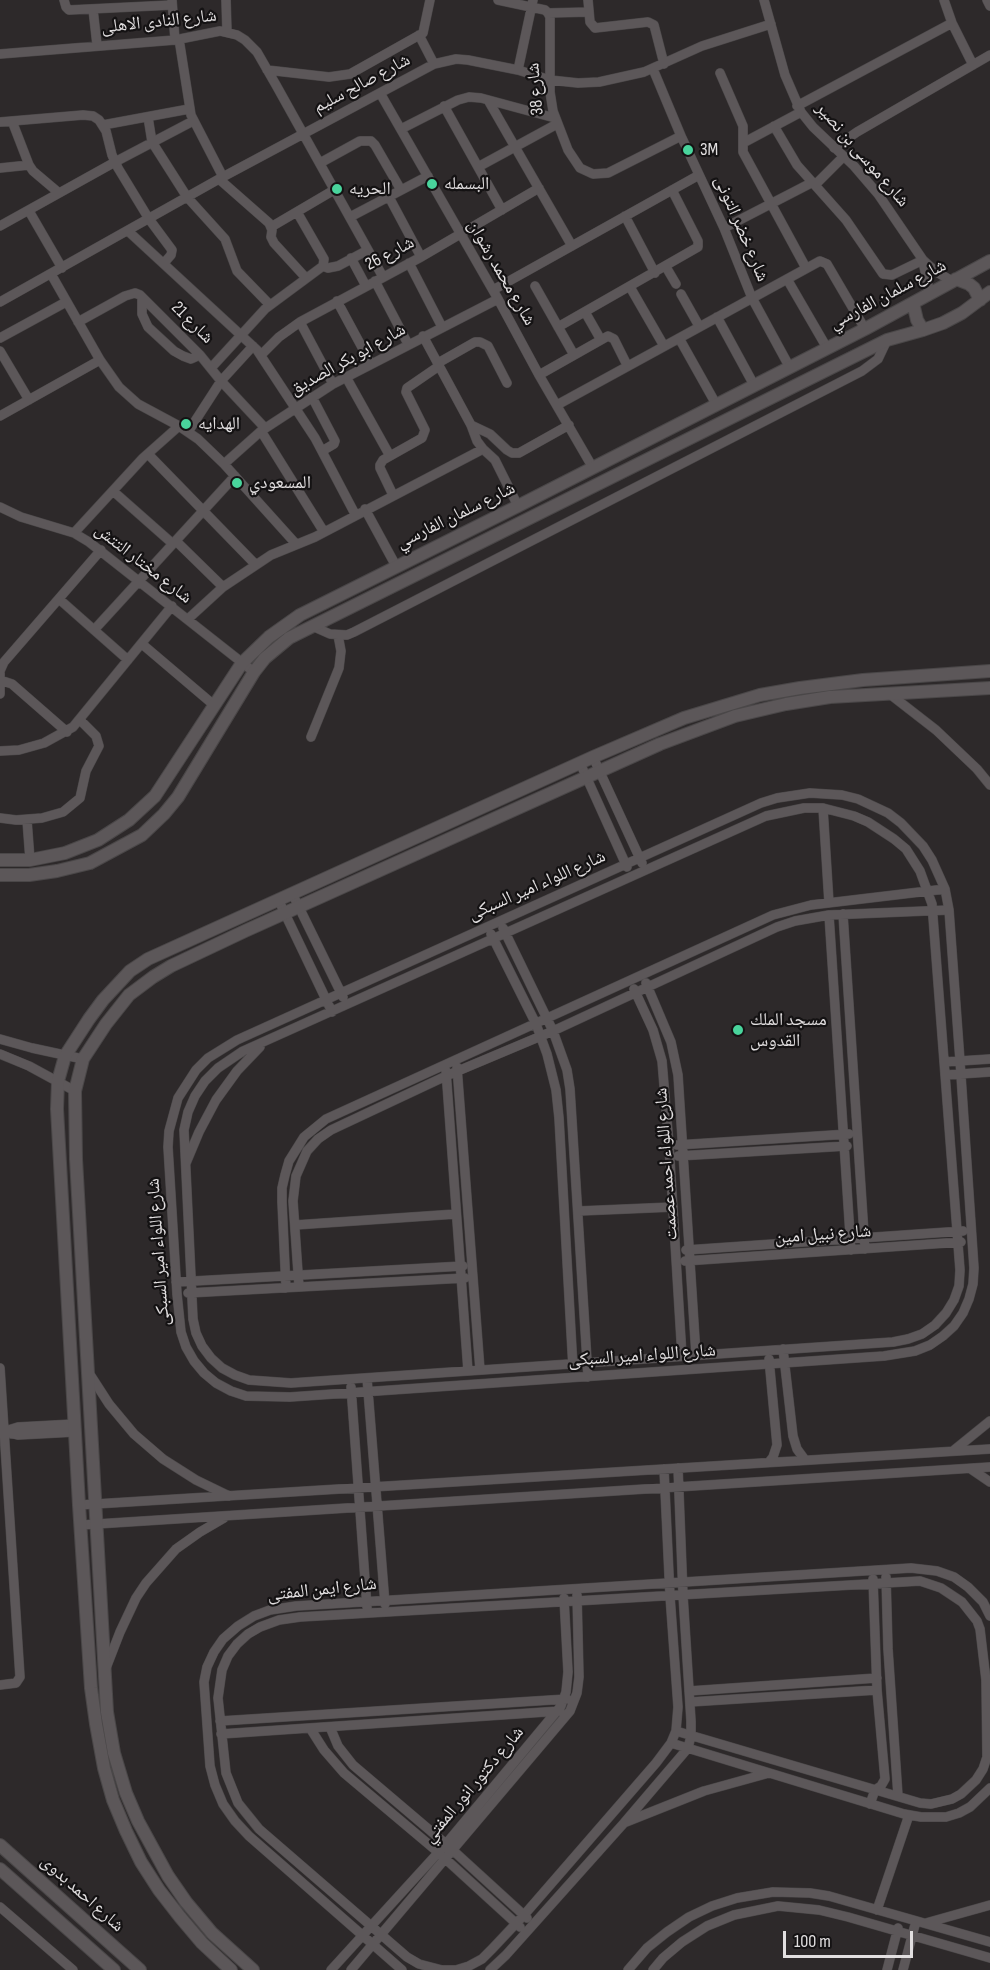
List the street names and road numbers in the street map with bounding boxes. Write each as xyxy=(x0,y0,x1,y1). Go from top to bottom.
street label: شارع النادى الاهلى xyxy=(100,5,218,39)
street label: شارع صالح سليم xyxy=(310,49,414,119)
street label: شارع 38 xyxy=(523,62,549,116)
street label: شارع موسى بن نصير xyxy=(811,98,913,212)
street label: شارع خضر التونى xyxy=(709,173,773,285)
street label: شارع محمد رشوان xyxy=(462,216,540,330)
street label: شارع 26 xyxy=(362,232,418,276)
street label: شارع سلمان الفارسي xyxy=(826,255,950,335)
street label: شارع 21 xyxy=(166,297,218,349)
street label: شارع ابو بكر الصديق xyxy=(286,319,410,401)
street label: شارع سلمان الفارسي xyxy=(393,478,519,554)
street label: شارع مختار التتش xyxy=(90,519,196,609)
street label: شارع اللواء امير السبكى xyxy=(465,846,609,926)
street label: شارع اللواء احمد عصمت xyxy=(651,1087,683,1241)
street label: شارع اللواء امير السبكى xyxy=(143,1177,175,1327)
street label: شارع نبيل امين xyxy=(774,1221,872,1249)
street label: شارع اللواء امير السبكى xyxy=(567,1340,717,1372)
street label: شارع ايمن المفتى xyxy=(266,1574,378,1606)
street label: شارع دكتور انور المفتي xyxy=(419,1722,529,1848)
street label: شارع احمد بدوى xyxy=(36,1851,128,1937)

